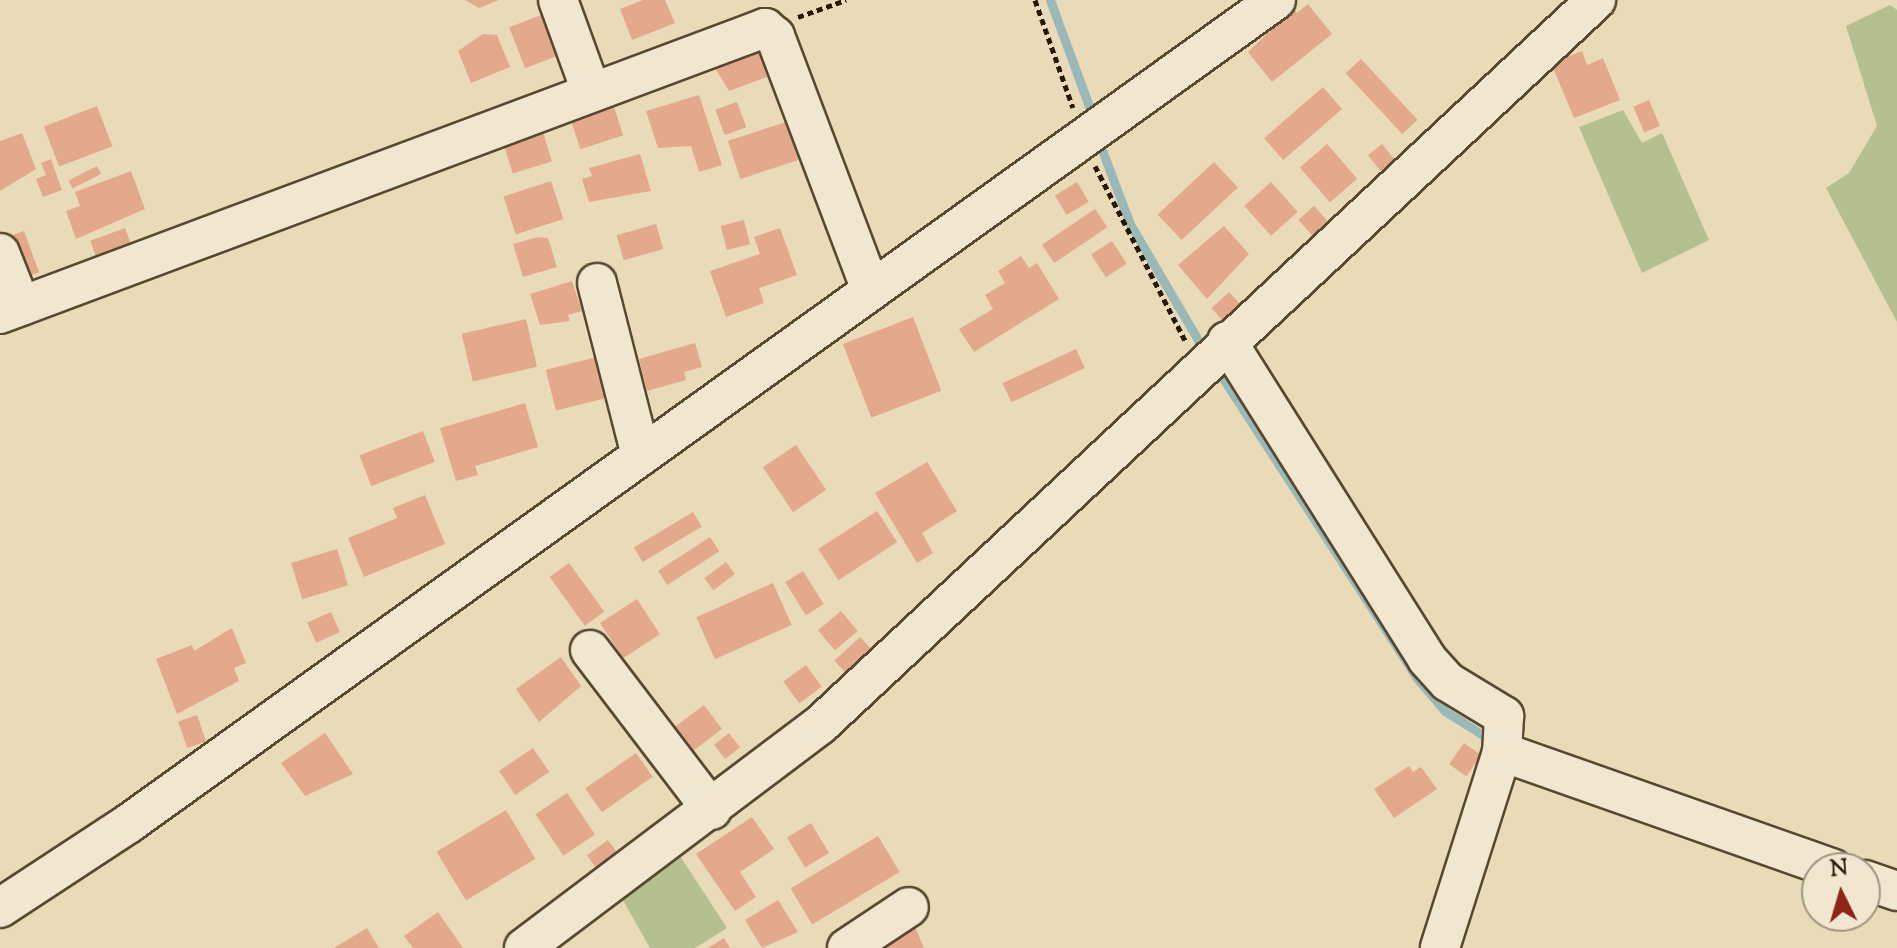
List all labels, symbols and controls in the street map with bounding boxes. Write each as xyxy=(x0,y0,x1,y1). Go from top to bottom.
north arrow xyxy=(1801,852,1881,932)
text: N xyxy=(1829,853,1849,887)

